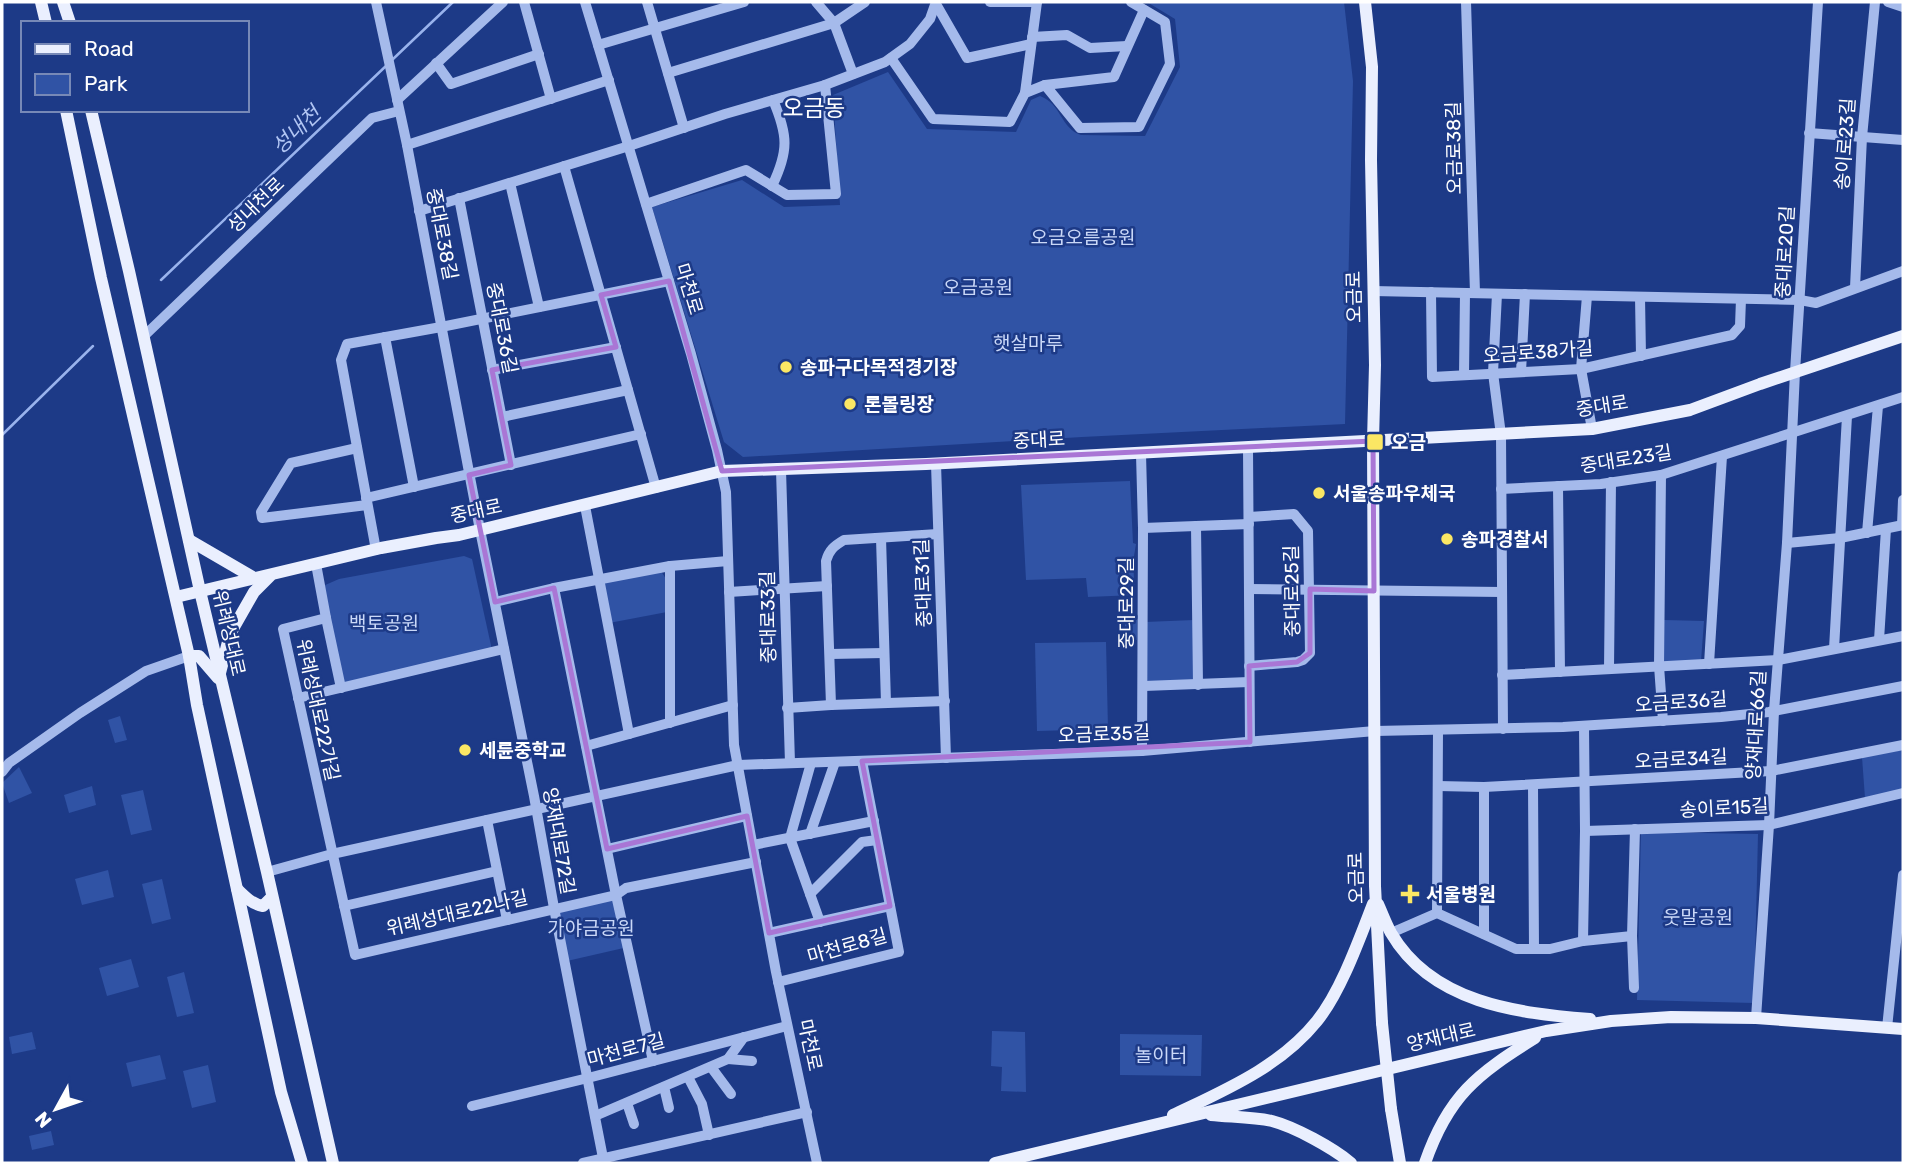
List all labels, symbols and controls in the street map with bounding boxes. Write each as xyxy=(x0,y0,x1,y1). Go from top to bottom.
legend xyxy=(21,21,248,112)
text: Road xyxy=(84,36,134,61)
text: Park xyxy=(84,71,128,96)
district label: 오금동 xyxy=(782,94,846,122)
street label: 송이로23길 xyxy=(1830,97,1860,191)
water label: 성내천 xyxy=(266,99,327,159)
street label: 오금로38길 xyxy=(1442,101,1466,195)
street label: 성내천로 xyxy=(223,172,289,238)
street label: 중대로38길 xyxy=(422,186,462,282)
street label: 중대로20길 xyxy=(1771,205,1799,299)
park label: 오금오름공원 xyxy=(1031,226,1135,249)
street label: 마천로 xyxy=(670,261,708,317)
street label: 오금로 xyxy=(1342,271,1366,323)
park label: 오금공원 xyxy=(943,276,1013,299)
street label: 중대로36길 xyxy=(482,280,522,376)
park label: 햇살마루 xyxy=(993,332,1063,355)
street label: 오금로38가길 xyxy=(1482,337,1594,367)
place label: 송파구다목적경기장 xyxy=(800,356,957,379)
marker: 송파구다목적경기장 xyxy=(778,359,794,375)
street label: 중대로 xyxy=(1574,391,1630,421)
place label: 론볼링장 xyxy=(864,393,934,416)
marker: 론볼링장 xyxy=(842,396,858,412)
street label: 중대로 xyxy=(1012,427,1066,453)
place label: 오금 xyxy=(1391,431,1426,454)
marker: 오금 xyxy=(1365,432,1385,452)
street label: 중대로23길 xyxy=(1579,440,1673,478)
place label: 서울송파우체국 xyxy=(1333,482,1455,505)
marker: 서울송파우체국 xyxy=(1311,485,1327,501)
street label: 중대로 xyxy=(448,494,504,528)
place label: 송파경찰서 xyxy=(1461,528,1548,551)
marker: 송파경찰서 xyxy=(1439,531,1455,547)
street label: 중대로31길 xyxy=(910,538,936,628)
street label: 중대로25길 xyxy=(1280,545,1304,637)
street label: 중대로29길 xyxy=(1115,557,1138,649)
street label: 중대로33길 xyxy=(756,570,780,664)
street label: 위례성대로 xyxy=(208,588,250,678)
park label: 백토공원 xyxy=(349,612,419,635)
street label: 위례성대로22가길 xyxy=(292,637,344,783)
street label: 양재대로66길 xyxy=(1742,669,1770,781)
street label: 오금로36길 xyxy=(1634,687,1728,717)
street label: 오금로35길 xyxy=(1057,721,1151,747)
place label: 세륜중학교 xyxy=(479,739,566,762)
marker: 세륜중학교 xyxy=(457,742,473,758)
street label: 오금로34길 xyxy=(1634,745,1728,773)
street label: 양재대로72길 xyxy=(538,786,580,896)
street label: 송이로15길 xyxy=(1679,794,1769,822)
street label: 오금로 xyxy=(1344,852,1368,904)
place label: 서울병원 xyxy=(1426,883,1496,906)
marker: 서울병원 xyxy=(1400,884,1420,904)
street label: 위례성대로22나길 xyxy=(384,886,530,940)
park label: 웃말공원 xyxy=(1663,906,1733,929)
park label: 가야금공원 xyxy=(547,917,635,940)
street label: 마천로8길 xyxy=(804,924,890,968)
street label: 마천로 xyxy=(793,1017,827,1073)
street label: 양재대로 xyxy=(1404,1018,1478,1056)
street label: 마천로7길 xyxy=(585,1029,667,1071)
park label: 놀이터 xyxy=(1135,1044,1187,1067)
north arrow xyxy=(21,1074,91,1144)
text: N xyxy=(30,1107,57,1132)

